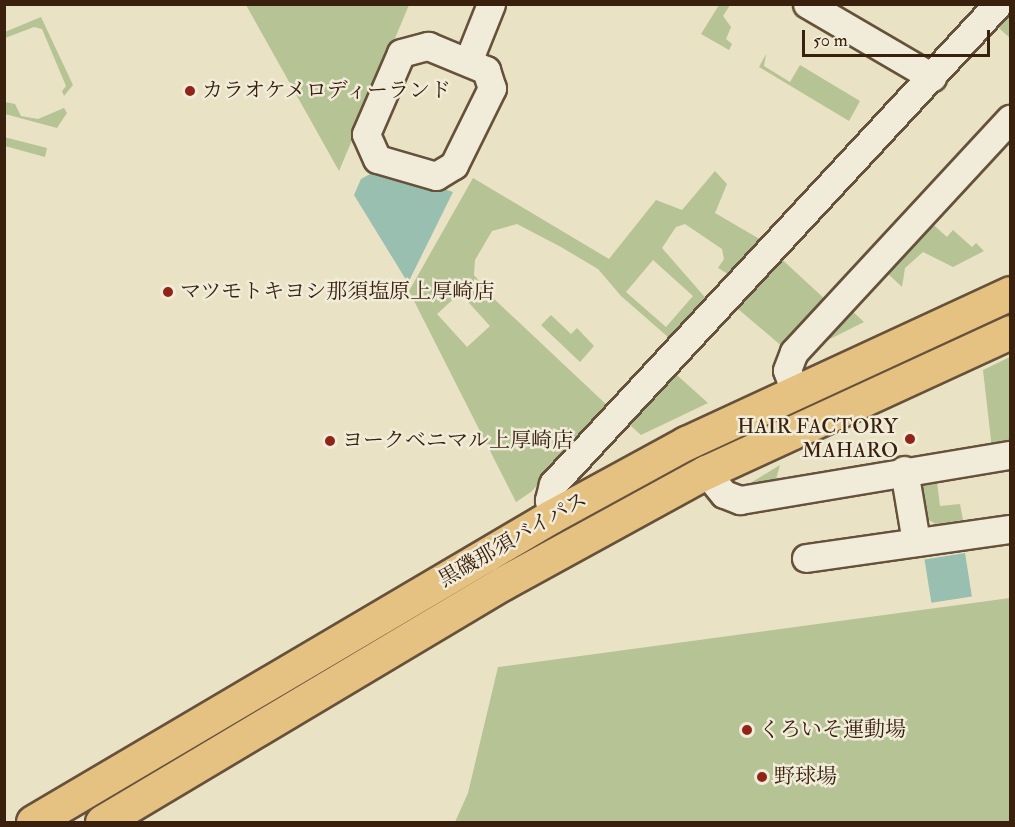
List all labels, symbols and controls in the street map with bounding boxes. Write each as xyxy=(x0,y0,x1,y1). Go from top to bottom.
scale bar xyxy=(805,18,992,56)
text: 50 m xyxy=(813,29,848,52)
place label: カラオケメロディーランド xyxy=(202,78,454,104)
marker: カラオケメロディーランド xyxy=(183,84,197,98)
place label: マツモトキヨシ那須塩原上厚崎店 xyxy=(180,279,495,305)
marker: マツモトキヨシ那須塩原上厚崎店 xyxy=(161,285,175,299)
place label: HAIR FACTORY MAHARO xyxy=(737,414,898,464)
place label: ヨークベニマル上厚崎店 xyxy=(342,428,573,454)
marker: HAIR FACTORY MAHARO xyxy=(903,432,917,446)
marker: ヨークベニマル上厚崎店 xyxy=(323,434,337,448)
street label: 黒磯那須バイパス xyxy=(434,487,592,593)
place label: くろいそ運動場 xyxy=(759,717,906,743)
marker: くろいそ運動場 xyxy=(740,723,754,737)
place label: 野球場 xyxy=(774,764,837,790)
marker: 野球場 xyxy=(755,770,769,784)

